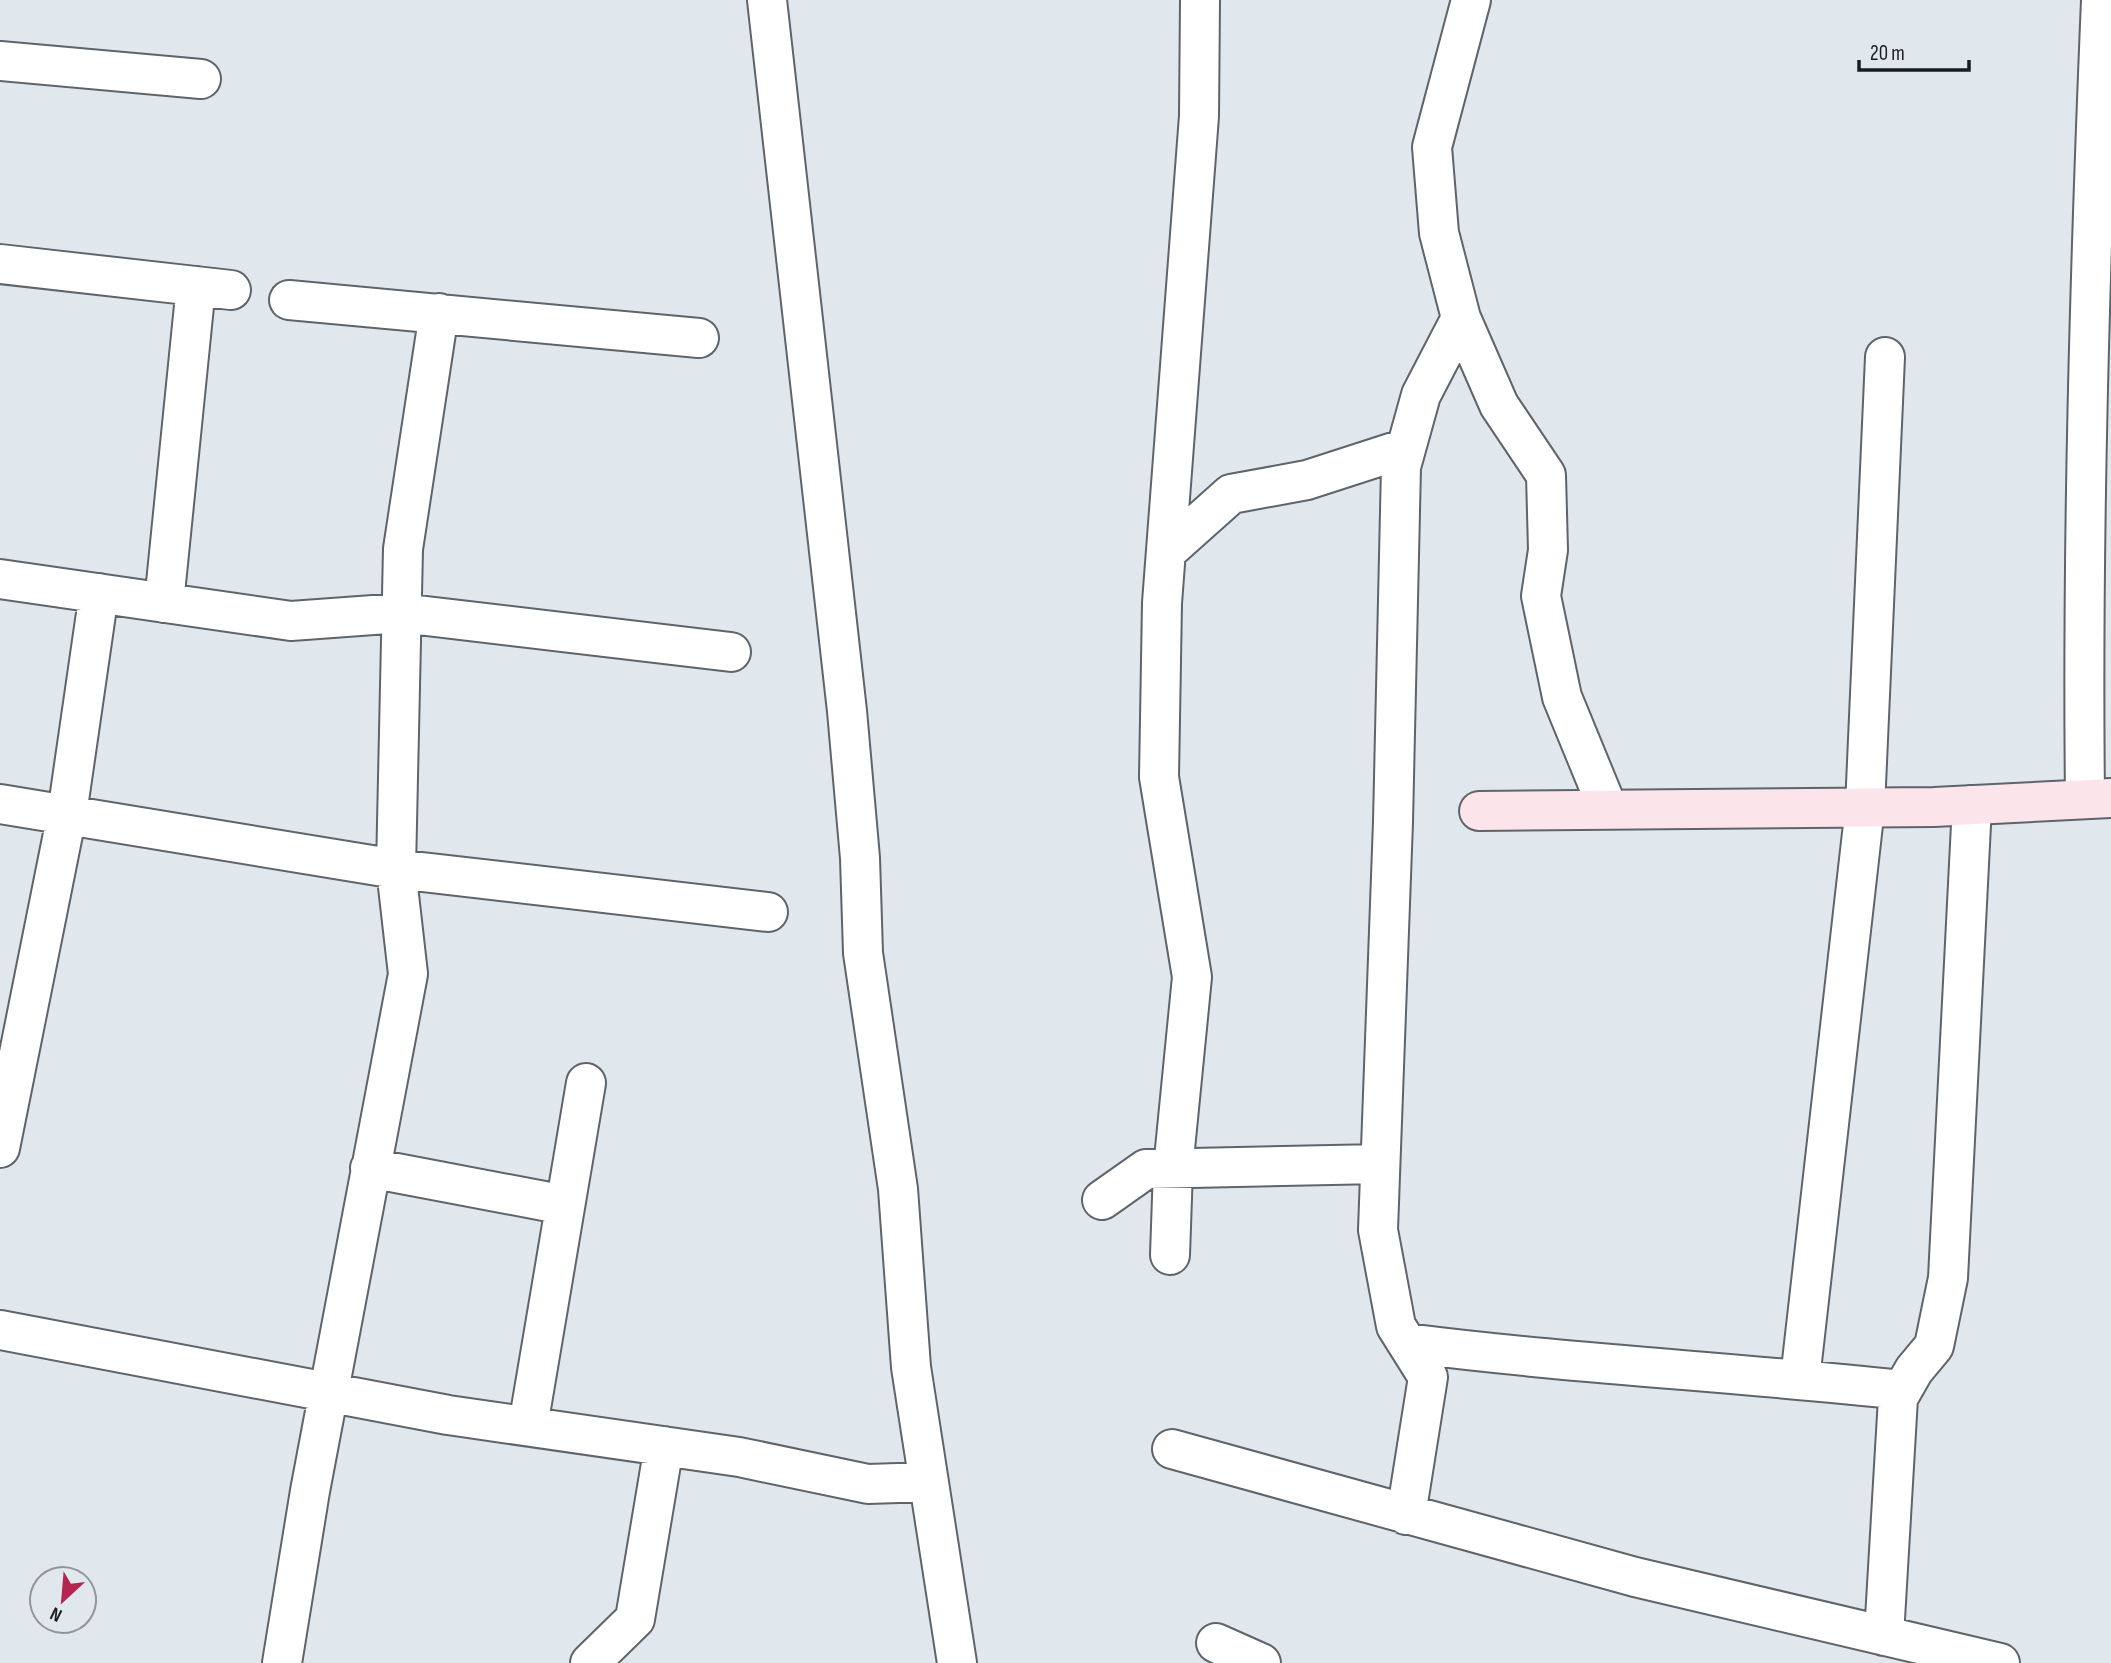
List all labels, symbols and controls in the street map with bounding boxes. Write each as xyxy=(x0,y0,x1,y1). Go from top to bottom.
scale bar xyxy=(1859,28,1969,72)
text: 20 m xyxy=(1870,41,1905,66)
north arrow xyxy=(28,1565,98,1635)
text: N xyxy=(47,1601,66,1626)

